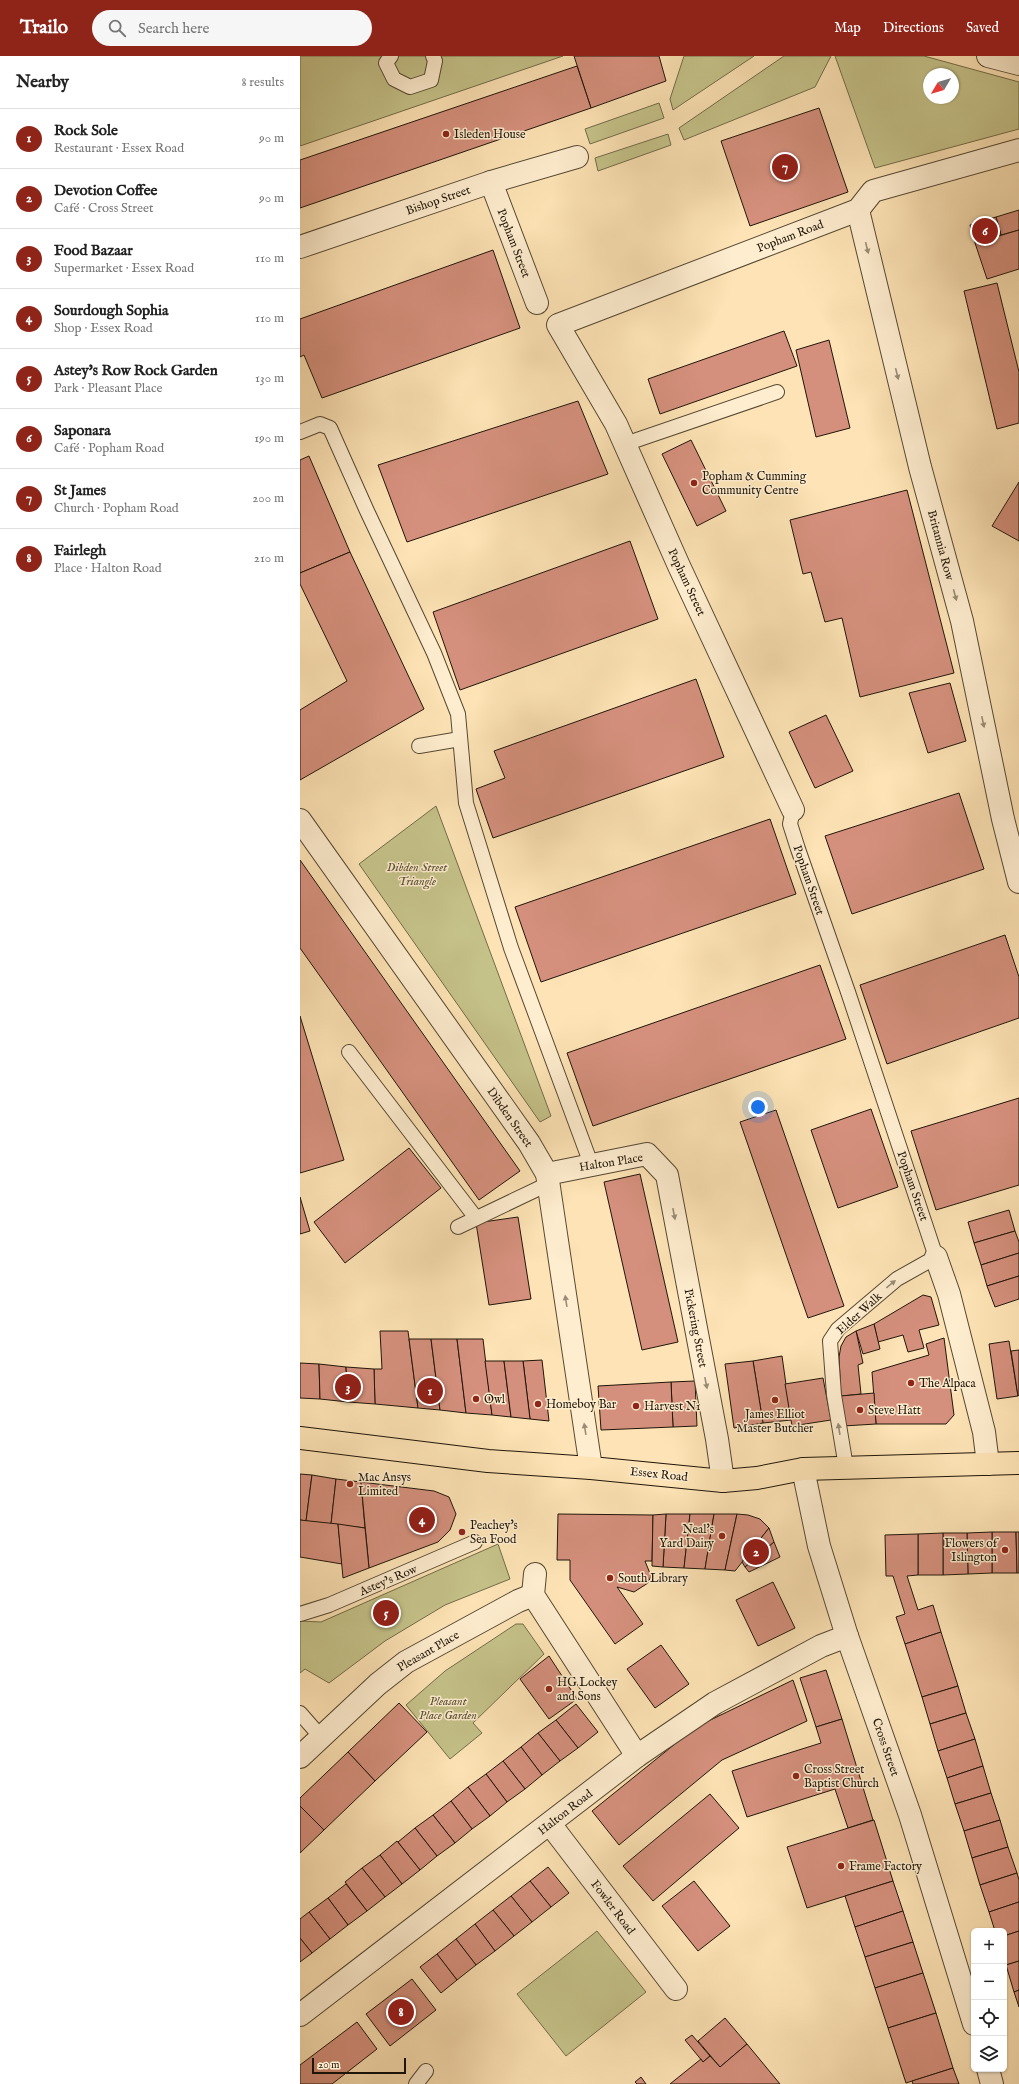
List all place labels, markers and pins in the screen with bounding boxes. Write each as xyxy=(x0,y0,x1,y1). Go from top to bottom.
place label: Isleden House xyxy=(454,127,526,142)
marker: Isleden House xyxy=(441,129,451,139)
pin: 7 xyxy=(772,152,798,182)
pin: 6 xyxy=(972,216,998,246)
place label: Popham & Cumming Community Centre xyxy=(702,469,807,498)
marker: Popham & Cumming Community Centre xyxy=(689,478,699,488)
pin: 3 xyxy=(335,1372,361,1402)
pin: 1 xyxy=(417,1376,443,1406)
place label: The Alpaca xyxy=(919,1376,977,1392)
marker: The Alpaca xyxy=(906,1378,916,1388)
place label: Owl xyxy=(484,1392,506,1407)
marker: Owl xyxy=(471,1394,481,1404)
marker: James Elliot Master Butcher xyxy=(770,1395,780,1405)
place label: Homeboy Bar xyxy=(546,1397,617,1412)
marker: Homeboy Bar xyxy=(533,1399,543,1409)
place label: Harvest N1 xyxy=(644,1399,700,1414)
marker: Harvest N1 xyxy=(631,1401,641,1411)
place label: Steve Hatt xyxy=(868,1403,921,1418)
marker: Steve Hatt xyxy=(855,1405,865,1415)
place label: James Elliot Master Butcher xyxy=(736,1407,814,1436)
place label: Mac Ansys Limited xyxy=(358,1470,411,1499)
marker: Mac Ansys Limited xyxy=(345,1479,355,1489)
pin: 4 xyxy=(409,1505,435,1535)
place label: Peachey's Sea Food xyxy=(470,1518,518,1547)
place label: Neal's Yard Dairy xyxy=(659,1522,714,1551)
marker: Peachey's Sea Food xyxy=(457,1527,467,1537)
marker: Neal's Yard Dairy xyxy=(717,1531,727,1541)
place label: Flowers of Islington xyxy=(944,1536,1000,1565)
pin: 2 xyxy=(743,1537,769,1567)
marker: Flowers of Islington xyxy=(1000,1545,1010,1555)
place label: South Library xyxy=(618,1571,688,1586)
marker: South Library xyxy=(605,1573,615,1583)
pin: 5 xyxy=(373,1598,399,1628)
place label: HG Lockey and Sons xyxy=(557,1675,617,1704)
marker: HG Lockey and Sons xyxy=(544,1684,554,1694)
place label: Cross Street Baptist Church xyxy=(804,1762,880,1792)
marker: Cross Street Baptist Church xyxy=(791,1771,801,1781)
place label: Frame Factory xyxy=(849,1859,922,1874)
marker: Frame Factory xyxy=(836,1861,846,1871)
pin: 8 xyxy=(388,1997,414,2027)

